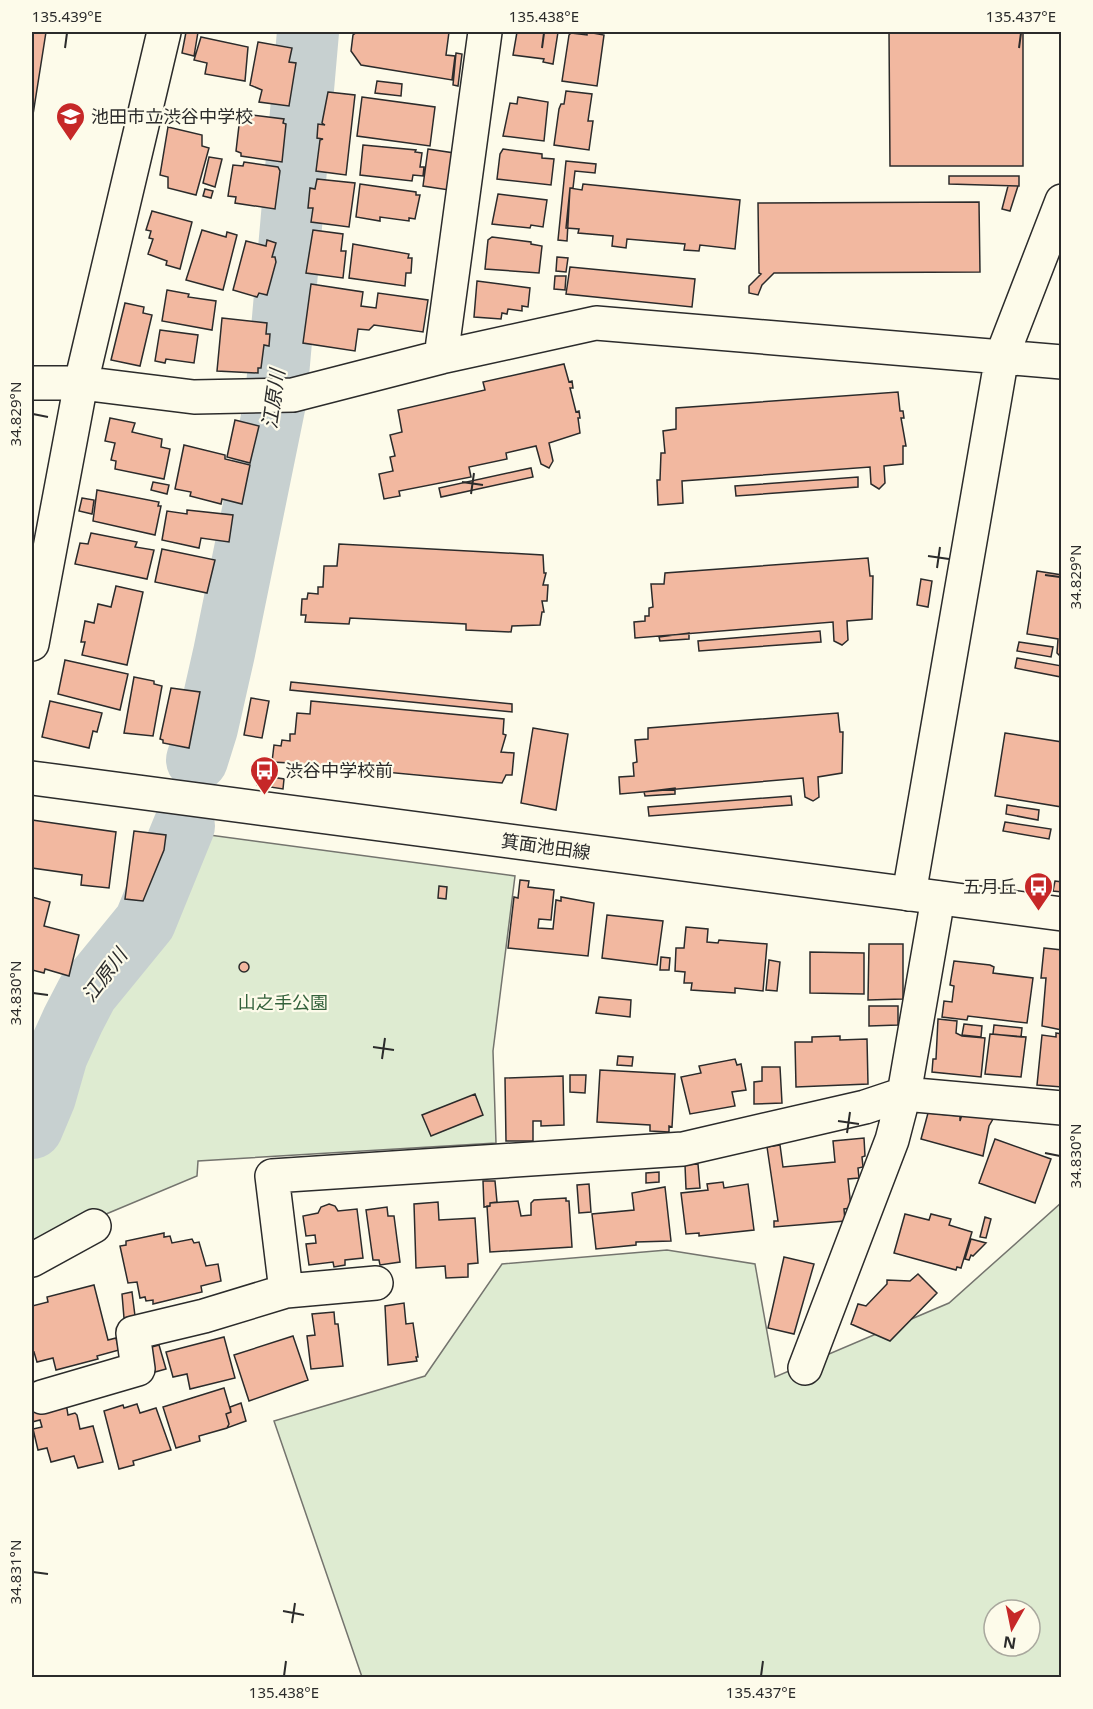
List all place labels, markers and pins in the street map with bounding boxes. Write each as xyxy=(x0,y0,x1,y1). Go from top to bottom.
school or university icon: 池田市立渋谷中学校 xyxy=(54,100,86,142)
place label: 池田市立渋谷中学校 xyxy=(91,104,253,128)
bus stop icon: 渋谷中学校前 xyxy=(248,754,280,796)
place label: 渋谷中学校前 xyxy=(285,758,393,782)
bus stop icon: 五月丘 xyxy=(1022,870,1054,912)
place label: 五月丘 xyxy=(963,874,1017,898)

